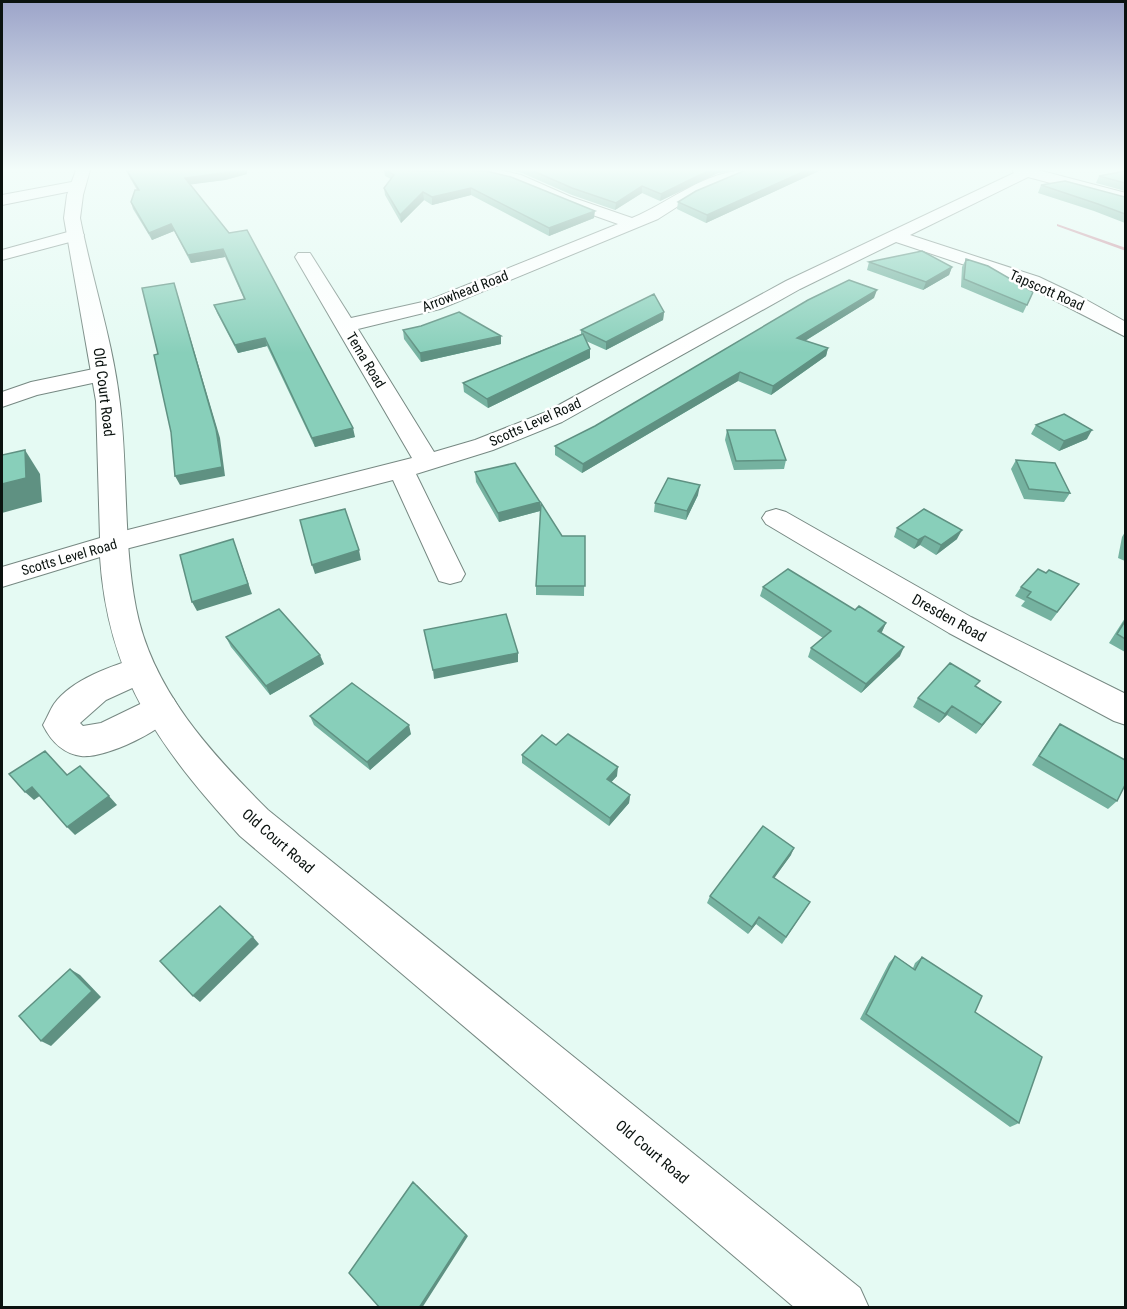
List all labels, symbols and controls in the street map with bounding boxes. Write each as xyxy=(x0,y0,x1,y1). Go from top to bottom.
street label: Tapscott Road xyxy=(1007,266,1087,314)
street label: Arrowhead Road xyxy=(420,267,510,315)
street label: Tema Road xyxy=(343,329,389,391)
street label: Old Court Road xyxy=(90,346,118,438)
street label: Scotts Level Road xyxy=(487,395,583,449)
street label: Scotts Level Road xyxy=(19,536,119,578)
street label: Dresden Road xyxy=(909,590,989,646)
street label: Old Court Road xyxy=(238,805,318,877)
street label: Old Court Road xyxy=(612,1116,692,1188)

